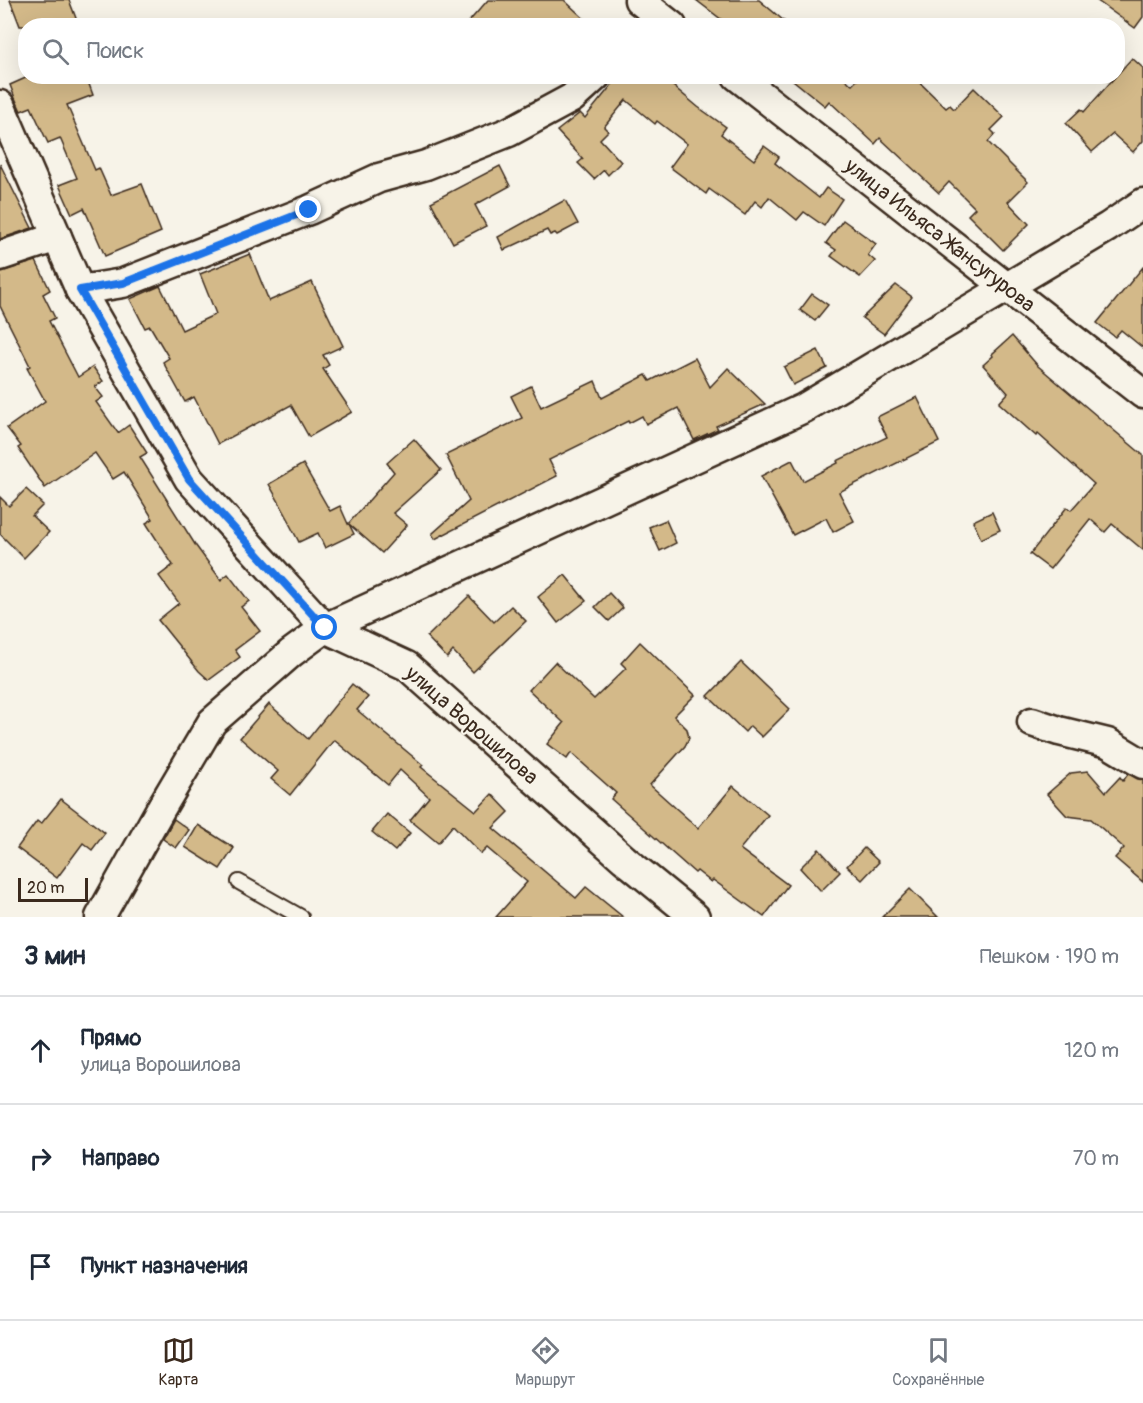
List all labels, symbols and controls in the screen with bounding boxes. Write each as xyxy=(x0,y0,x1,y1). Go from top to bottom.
search box xyxy=(18,18,1125,84)
icon: search xyxy=(39,35,72,68)
text: Поиск xyxy=(87,37,144,65)
street label: улица Ильяса Жансугурова xyxy=(838,152,1041,318)
route end xyxy=(295,196,321,222)
route start xyxy=(311,614,337,640)
street label: улица Ворошилова xyxy=(399,659,544,791)
scale bar xyxy=(18,875,88,902)
text: 20 m xyxy=(27,878,65,898)
text: 3 мин xyxy=(24,940,86,972)
text: Пешком · 190 m xyxy=(980,944,1119,969)
text: Прямо xyxy=(81,1024,141,1052)
icon: ahead xyxy=(24,1034,57,1067)
text: 120 m xyxy=(1064,1038,1119,1063)
text: улица Ворошилова xyxy=(81,1052,241,1077)
icon: right xyxy=(24,1142,57,1175)
text: Направо xyxy=(81,1144,160,1172)
text: 70 m xyxy=(1073,1146,1119,1171)
icon: arrive xyxy=(24,1250,57,1283)
text: Пункт назначения xyxy=(81,1252,248,1280)
tab: Карта xyxy=(158,1334,198,1390)
tab: Маршрут xyxy=(515,1334,575,1390)
tab: Сохранённые xyxy=(892,1334,985,1390)

